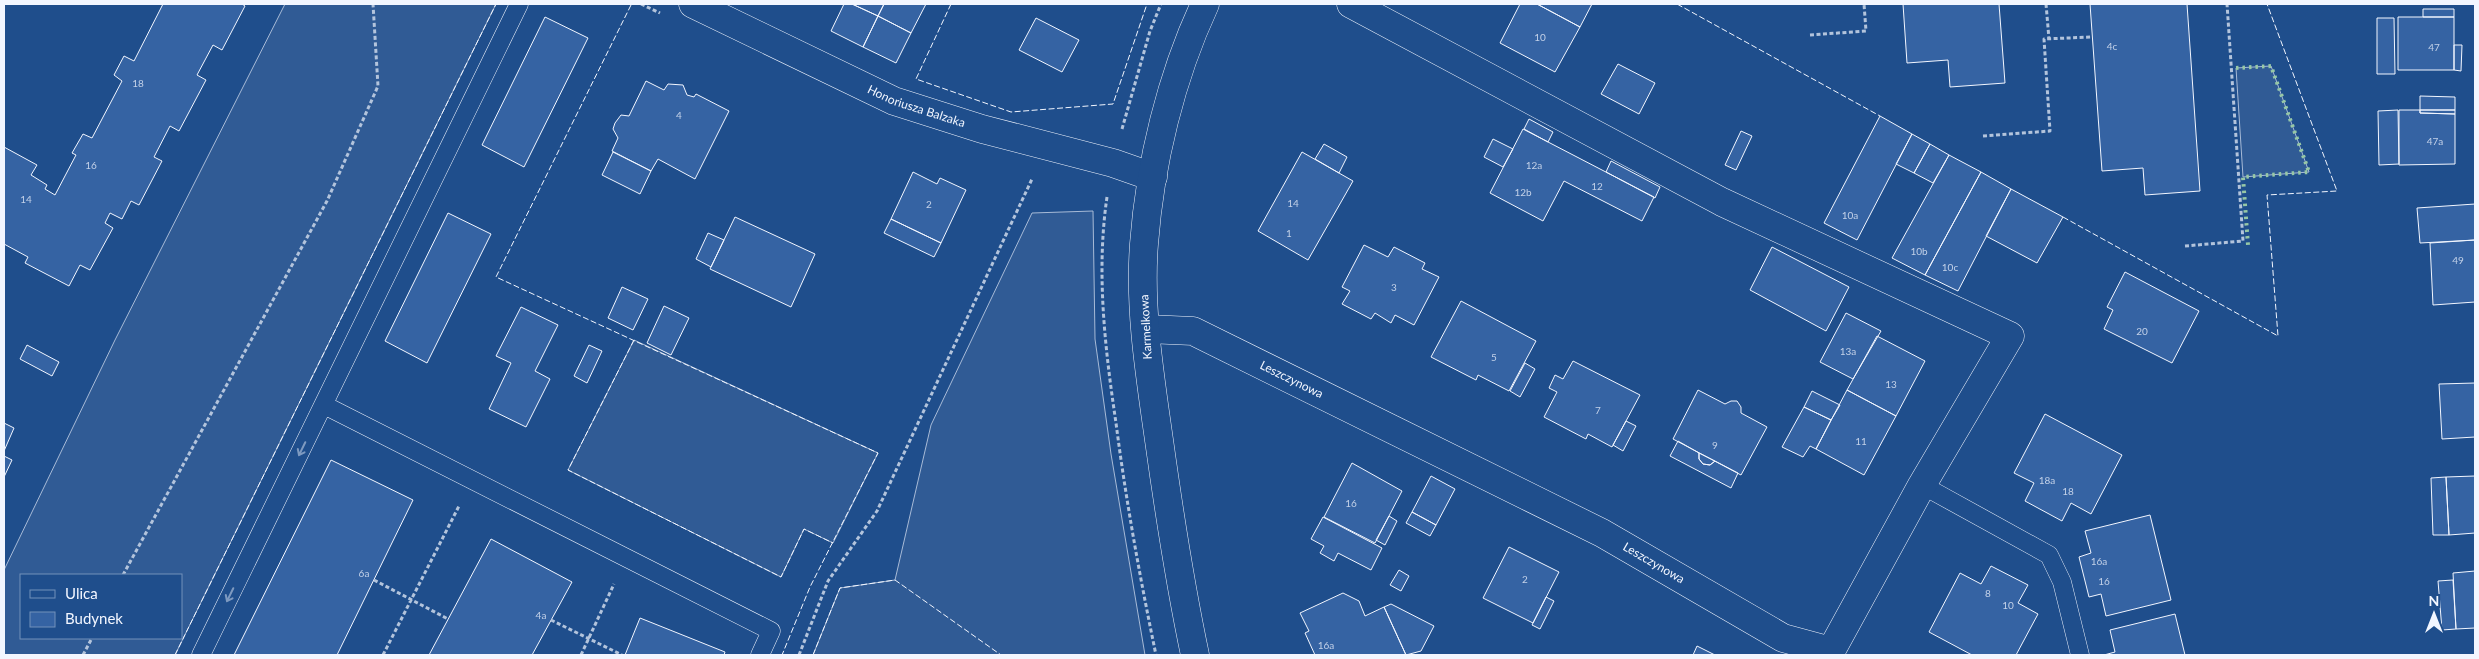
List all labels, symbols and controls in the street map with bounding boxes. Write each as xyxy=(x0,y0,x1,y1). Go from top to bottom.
house number: 10 xyxy=(1534,31,1546,43)
house number: 4c xyxy=(2107,40,2118,52)
house number: 47 xyxy=(2428,41,2440,53)
house number: 18 xyxy=(132,77,144,89)
street label: Honoriusza Balzaka xyxy=(865,81,967,130)
house number: 4 xyxy=(676,109,682,121)
house number: 47a xyxy=(2427,135,2443,147)
house number: 16 xyxy=(85,159,97,171)
house number: 12a xyxy=(1526,159,1542,171)
house number: 12 xyxy=(1591,180,1603,192)
house number: 12b xyxy=(1514,186,1532,198)
house number: 14 xyxy=(20,193,32,205)
house number: 14 xyxy=(1287,197,1299,209)
house number: 2 xyxy=(926,198,932,210)
house number: 10a xyxy=(1842,209,1858,221)
house number: 1 xyxy=(1286,227,1292,239)
house number: 10b xyxy=(1910,245,1928,257)
house number: 49 xyxy=(2452,254,2464,266)
house number: 10c xyxy=(1942,261,1958,273)
house number: 3 xyxy=(1391,281,1397,293)
street label: Karmelkowa xyxy=(1136,294,1155,360)
house number: 20 xyxy=(2136,325,2148,337)
house number: 13a xyxy=(1840,345,1856,357)
house number: 5 xyxy=(1491,351,1497,363)
street label: Leszczynowa xyxy=(1258,357,1326,401)
house number: 13 xyxy=(1885,378,1897,390)
house number: 7 xyxy=(1595,404,1601,416)
house number: 11 xyxy=(1855,435,1867,447)
house number: 9 xyxy=(1712,439,1718,451)
one-way arrow xyxy=(297,441,306,456)
house number: 18a xyxy=(2039,474,2055,486)
house number: 18 xyxy=(2062,485,2074,497)
house number: 16 xyxy=(1345,497,1357,509)
street label: Leszczynowa xyxy=(1620,539,1687,586)
house number: 16a xyxy=(2091,555,2107,567)
house number: 6a xyxy=(359,567,369,579)
house number: 2 xyxy=(1522,573,1528,585)
legend xyxy=(20,574,182,639)
house number: 16 xyxy=(2098,575,2110,587)
text: Ulica xyxy=(65,584,98,602)
one-way arrow xyxy=(225,587,234,602)
house number: 8 xyxy=(1985,587,1991,599)
north arrow xyxy=(2409,589,2459,639)
text: N xyxy=(2429,592,2439,609)
house number: 10 xyxy=(2002,599,2014,611)
text: Budynek xyxy=(65,609,123,627)
house number: 4a xyxy=(536,609,546,621)
house number: 16a xyxy=(1318,639,1334,651)

